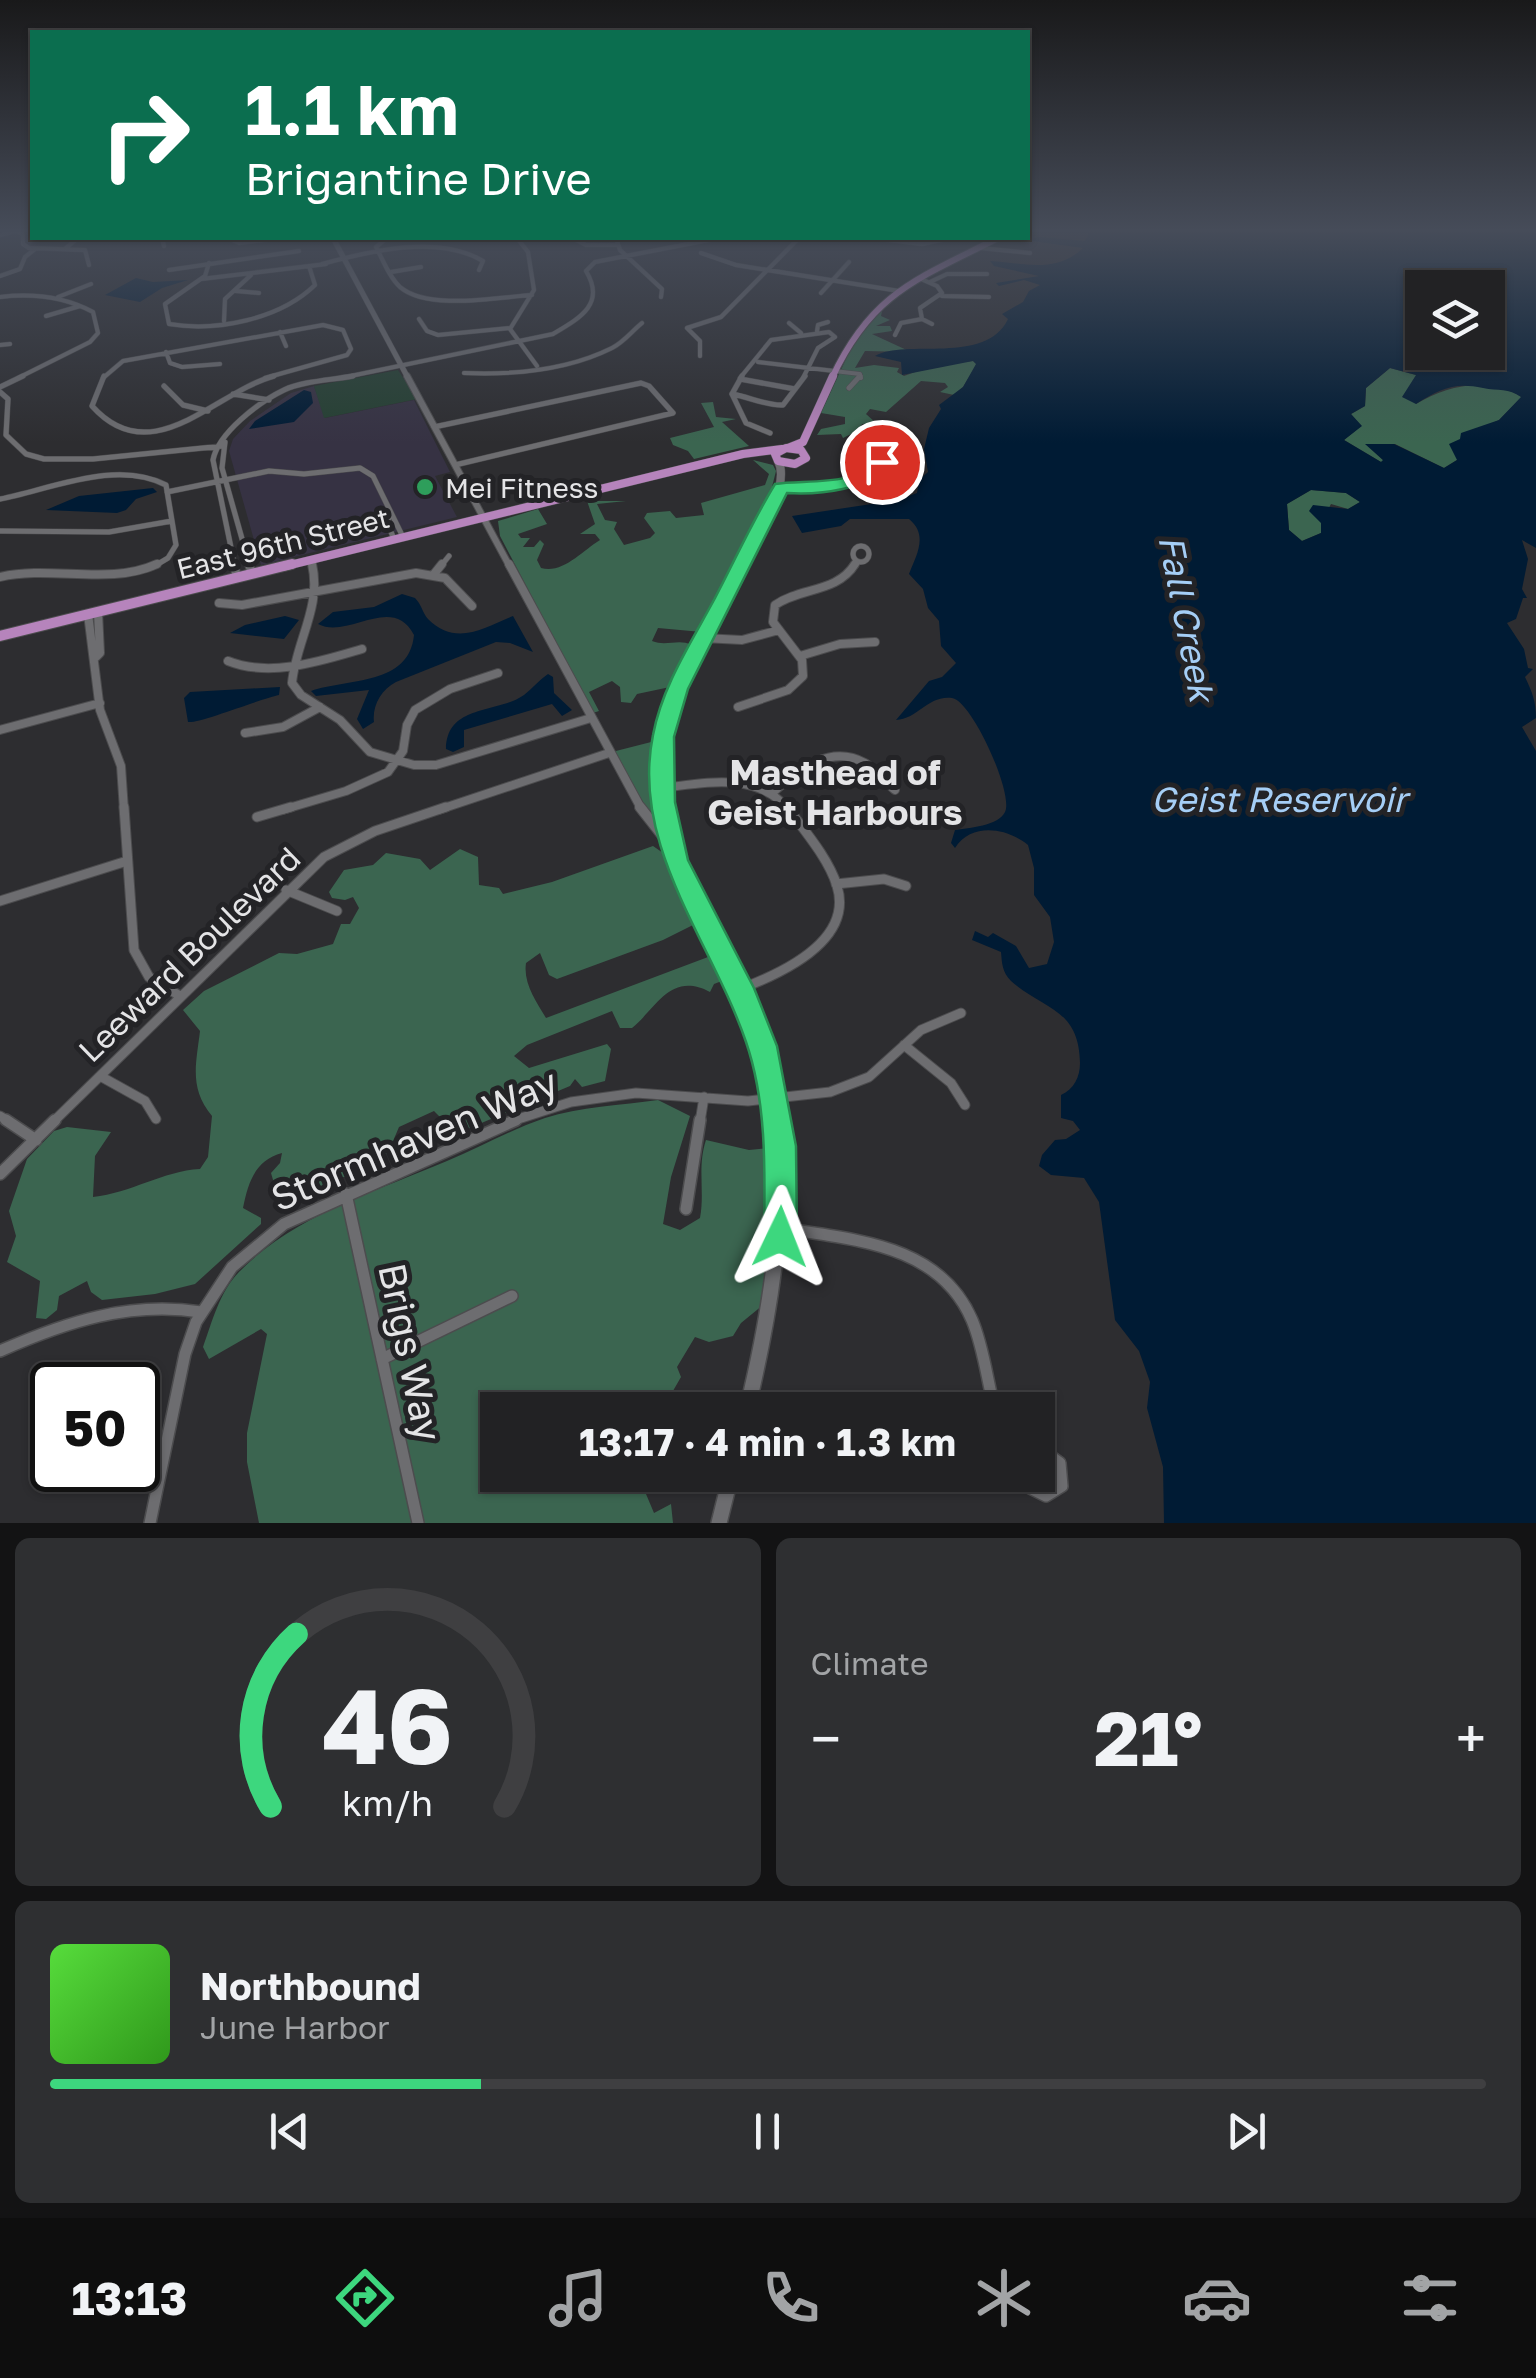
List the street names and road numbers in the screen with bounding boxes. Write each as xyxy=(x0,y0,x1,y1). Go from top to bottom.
street label: East 96th Street xyxy=(173,501,393,585)
street label: Leeward Boulevard xyxy=(71,839,307,1069)
street label: Stormhaven Way xyxy=(264,1058,564,1220)
street label: Brigs Way xyxy=(370,1259,452,1445)

